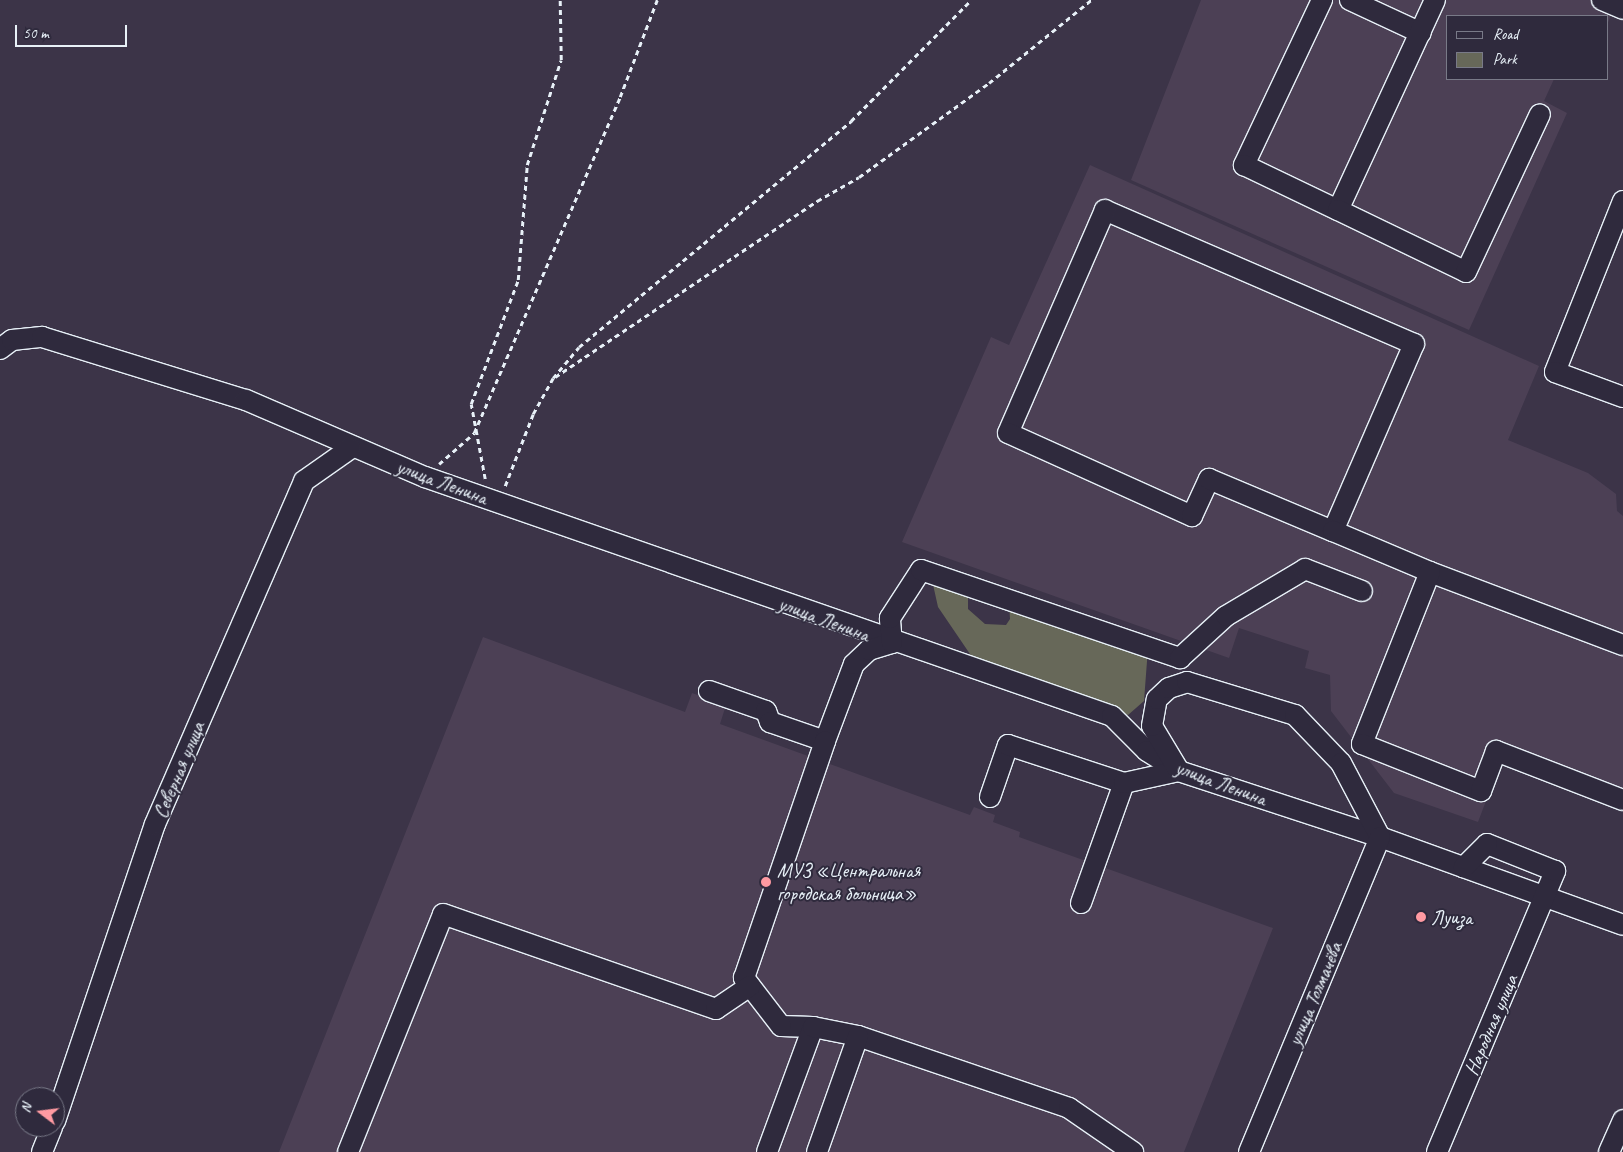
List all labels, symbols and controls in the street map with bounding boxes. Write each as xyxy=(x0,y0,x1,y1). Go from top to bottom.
scale bar xyxy=(18,15,130,47)
legend xyxy=(1446,15,1608,80)
text: 50 m xyxy=(23,24,49,43)
text: Road xyxy=(1493,25,1518,44)
text: Park xyxy=(1493,50,1517,69)
street label: улица Ленина xyxy=(393,455,491,509)
street label: улица Ленина xyxy=(775,592,873,646)
street label: Северная улица xyxy=(148,718,210,822)
street label: улица Ленина xyxy=(1172,756,1270,810)
place label: МУЗ «Центральная городская больница» xyxy=(777,858,920,905)
marker: МУЗ «Центральная городская больница» xyxy=(759,875,773,889)
place label: Луиза xyxy=(1431,905,1472,929)
marker: Луиза xyxy=(1415,911,1427,923)
street label: улица Толмачёва xyxy=(1282,938,1348,1050)
street label: Народная улица xyxy=(1459,971,1523,1079)
north arrow xyxy=(15,1087,65,1137)
text: N xyxy=(17,1102,35,1115)

